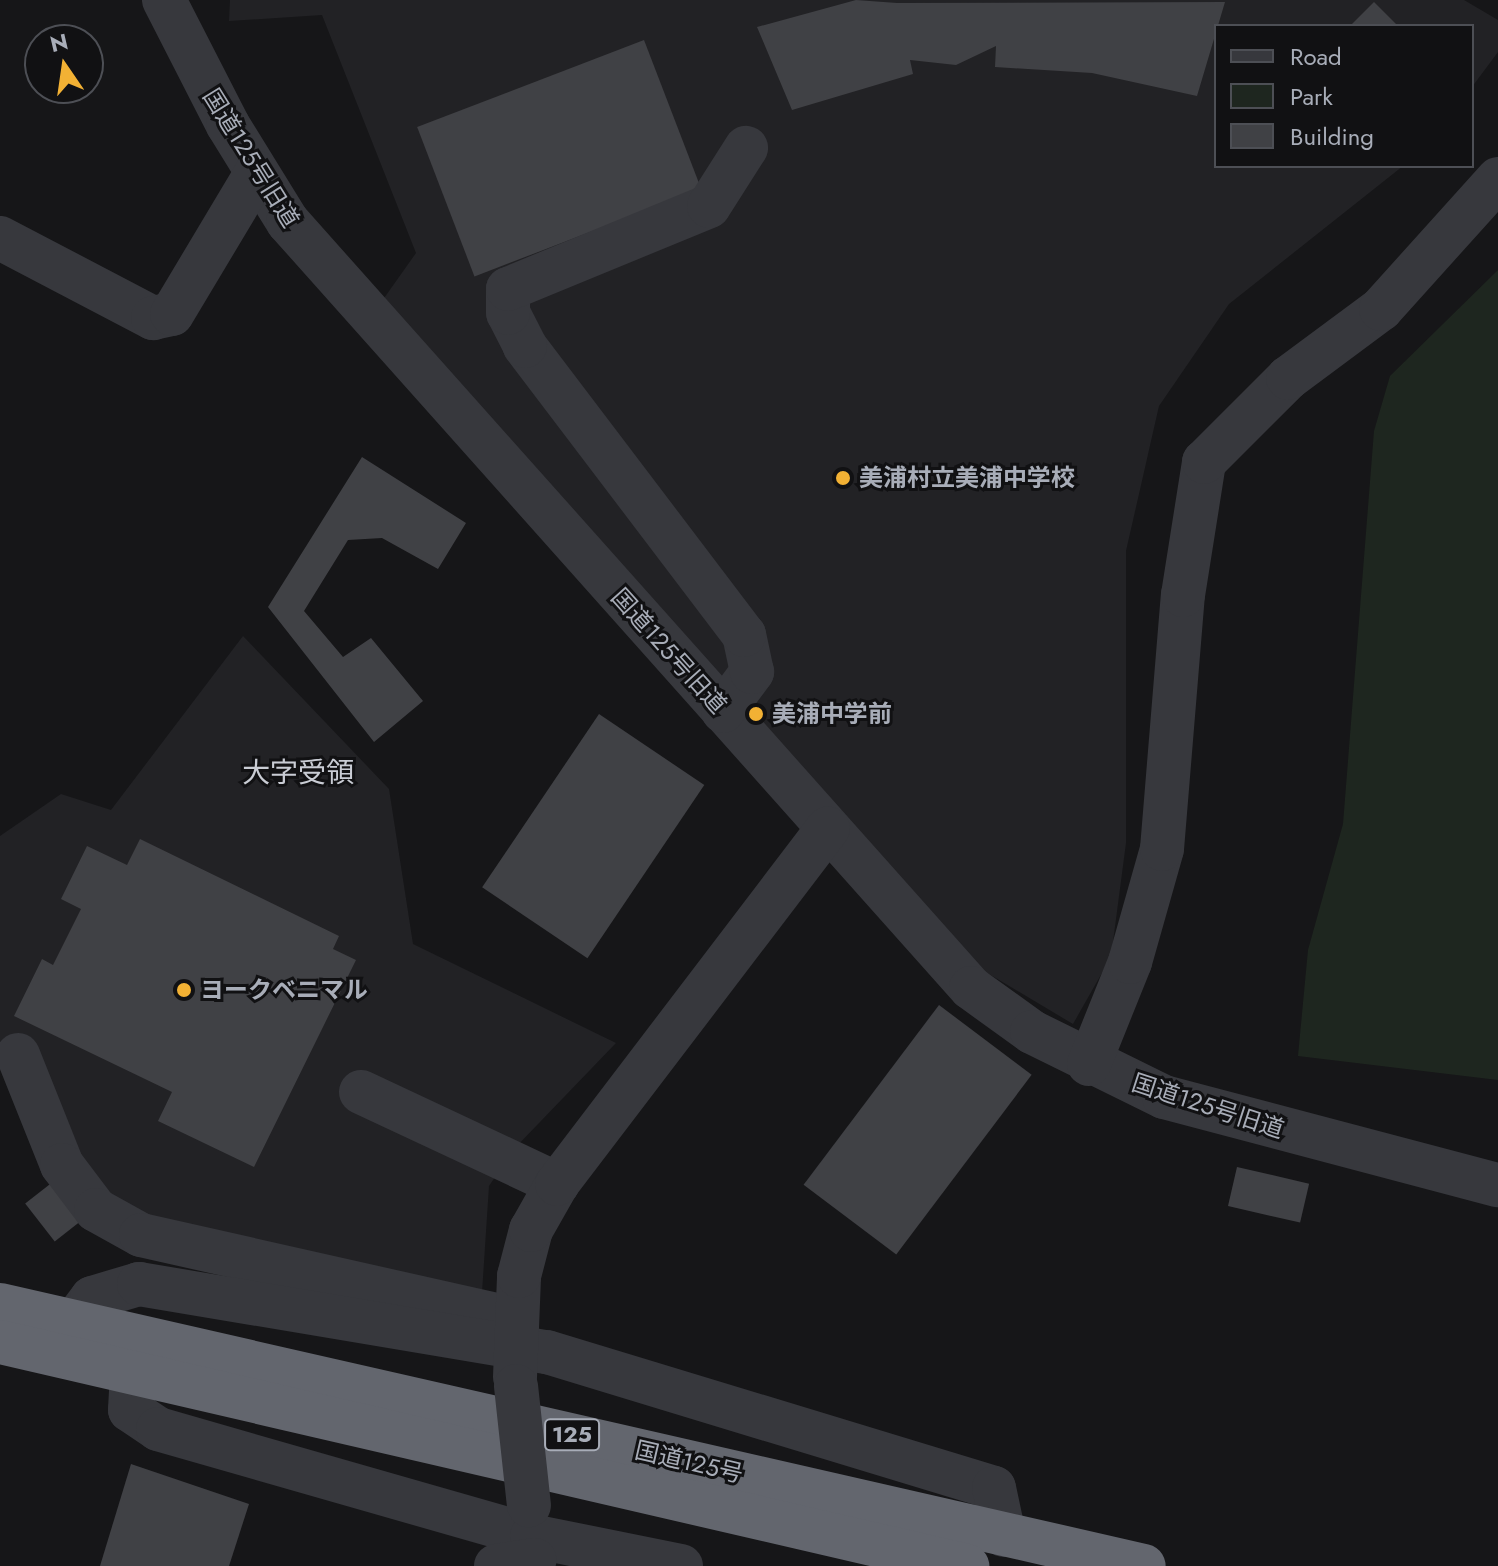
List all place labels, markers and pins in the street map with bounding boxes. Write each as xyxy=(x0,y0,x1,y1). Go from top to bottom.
place label: 美浦村立美浦中学校 xyxy=(859,464,1075,492)
marker: 美浦村立美浦中学校 xyxy=(834,469,852,487)
place label: 美浦中学前 xyxy=(772,700,892,728)
marker: 美浦中学前 xyxy=(747,705,765,723)
place label: ヨークベニマル xyxy=(200,976,368,1004)
marker: ヨークベニマル xyxy=(175,981,193,999)

